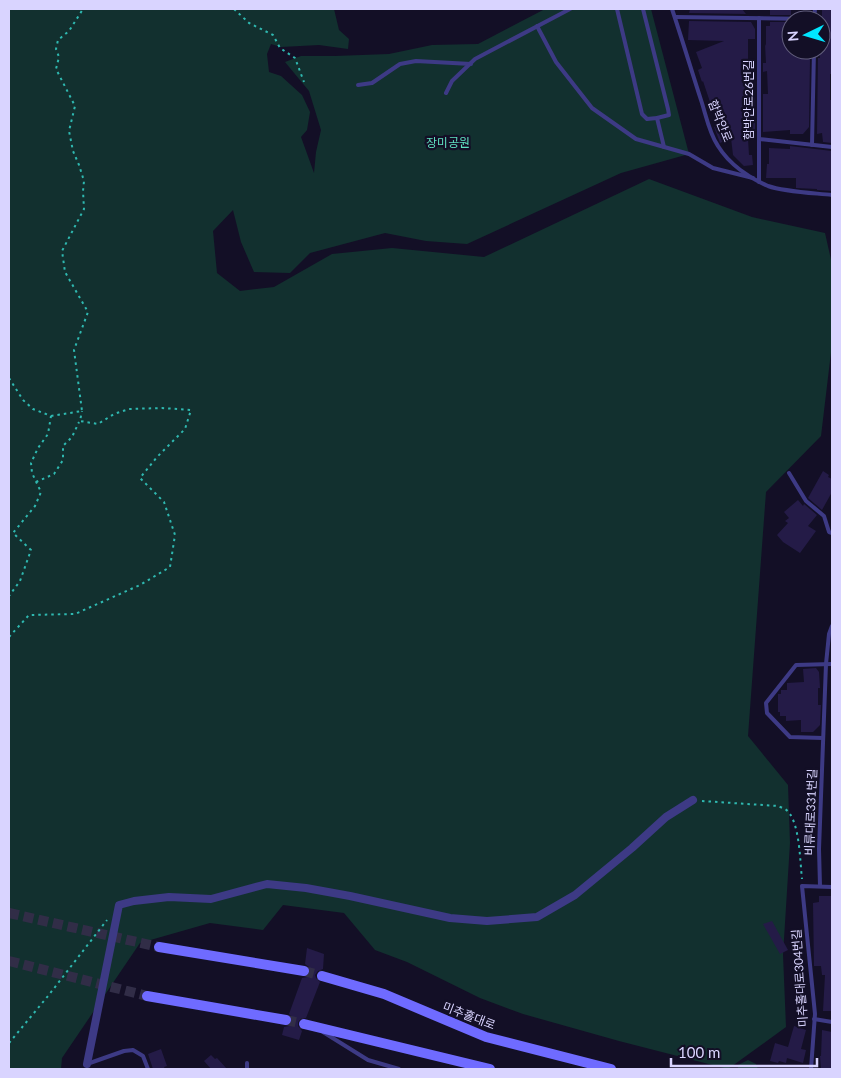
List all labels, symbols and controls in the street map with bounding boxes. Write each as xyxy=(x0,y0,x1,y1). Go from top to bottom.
north arrow xyxy=(781,10,831,60)
text: N xyxy=(784,30,801,42)
street label: 함박안로26번길 xyxy=(741,60,756,140)
street label: 함박안로 xyxy=(705,98,736,144)
park label: 장미공원 xyxy=(426,135,470,150)
street label: 비류대로331번길 xyxy=(801,768,820,856)
street label: 미추홀대로304번길 xyxy=(789,929,810,1028)
street label: 미추홀대로 xyxy=(441,999,498,1032)
scale bar xyxy=(671,1036,817,1068)
text: 100 m xyxy=(678,1043,720,1061)

